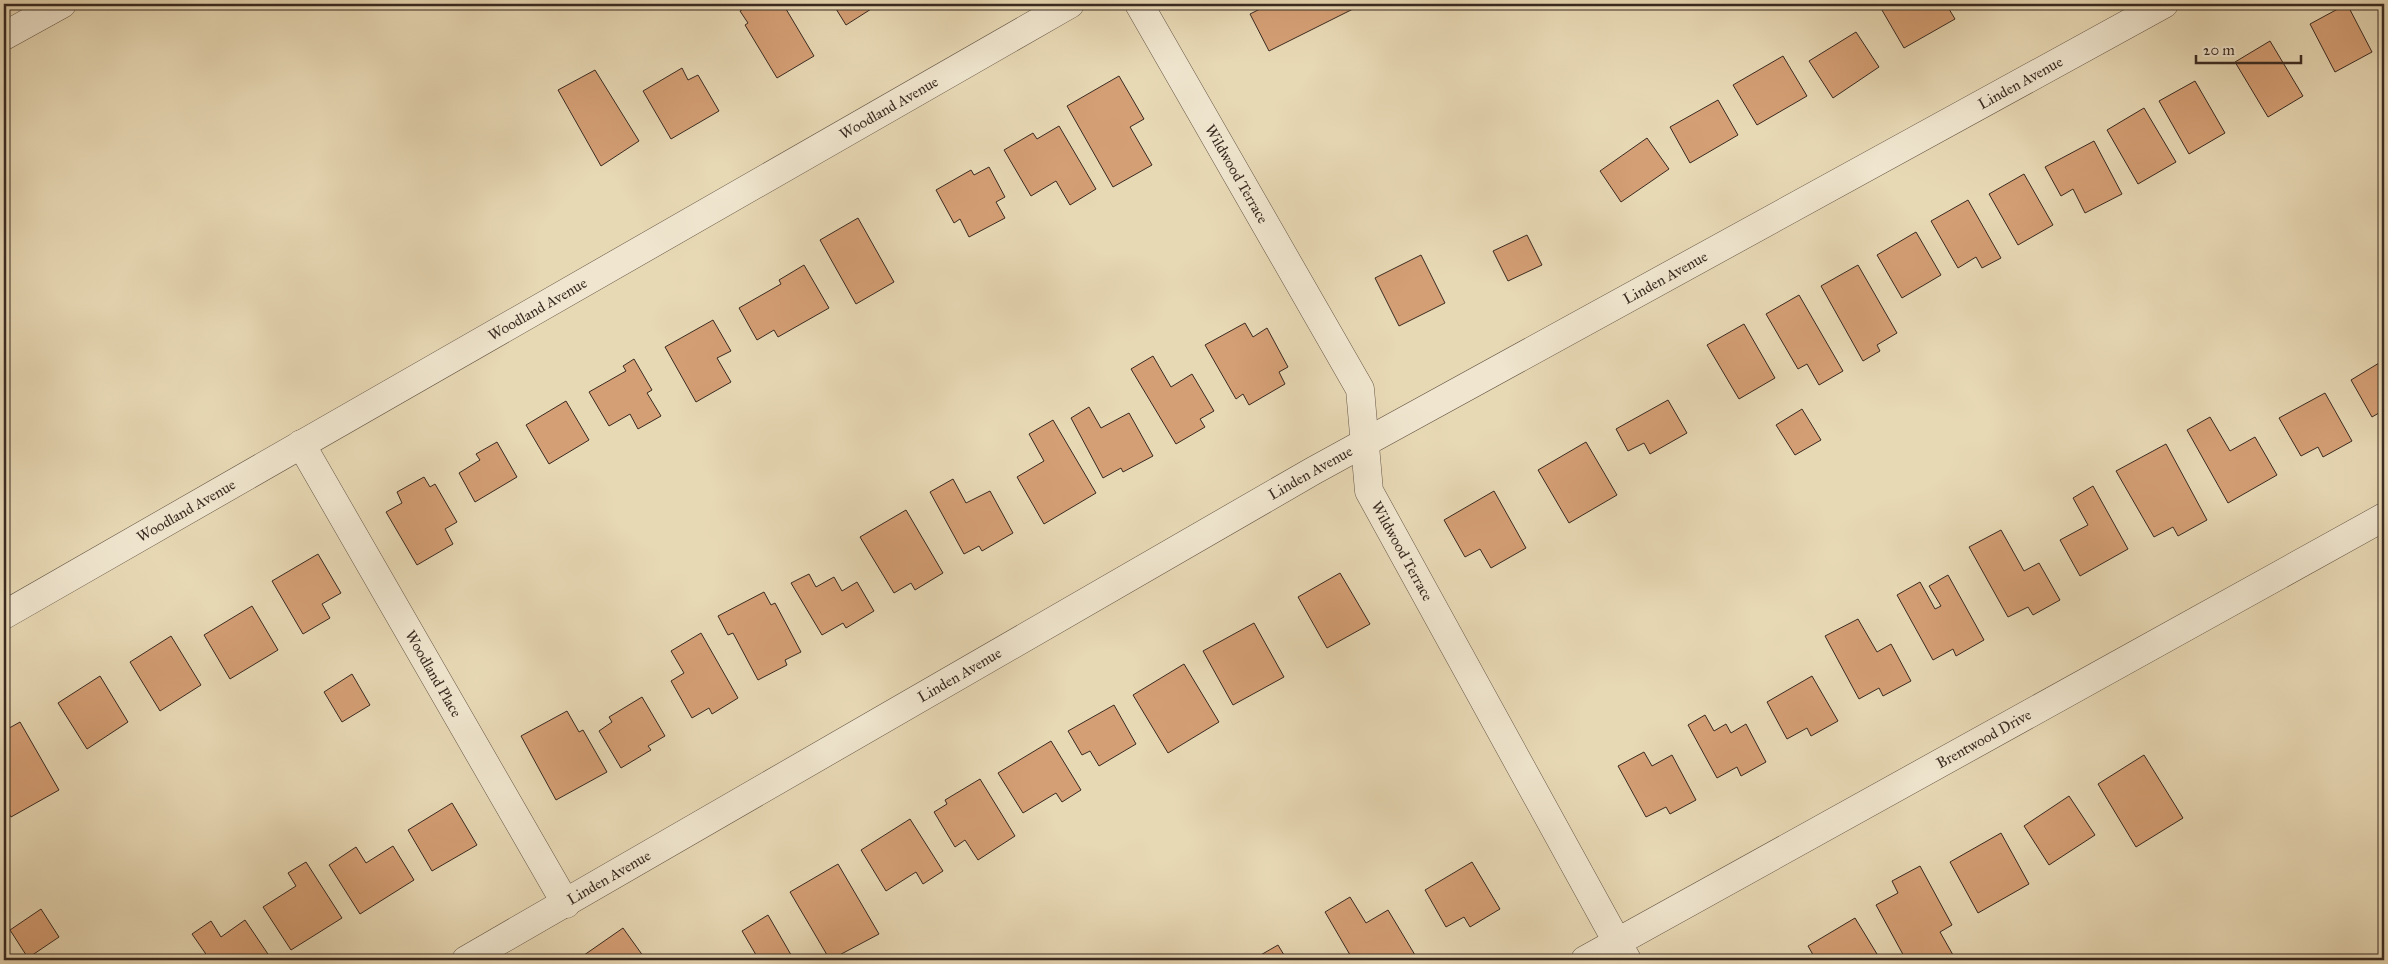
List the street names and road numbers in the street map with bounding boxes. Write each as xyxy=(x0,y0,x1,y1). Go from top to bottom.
street label: Linden Avenue xyxy=(1975,52,2066,113)
street label: Woodland Avenue xyxy=(836,72,942,143)
street label: Wildwood Terrace xyxy=(1201,121,1272,227)
street label: Linden Avenue xyxy=(1620,247,1711,308)
street label: Woodland Avenue xyxy=(485,274,590,345)
street label: Linden Avenue xyxy=(1265,442,1356,504)
street label: Woodland Avenue xyxy=(134,475,239,546)
street label: Wildwood Terrace xyxy=(1367,498,1437,604)
street label: Woodland Place xyxy=(401,627,465,720)
street label: Linden Avenue xyxy=(915,644,1005,706)
street label: Brentwood Drive xyxy=(1933,705,2034,772)
street label: Linden Avenue xyxy=(564,846,654,909)

